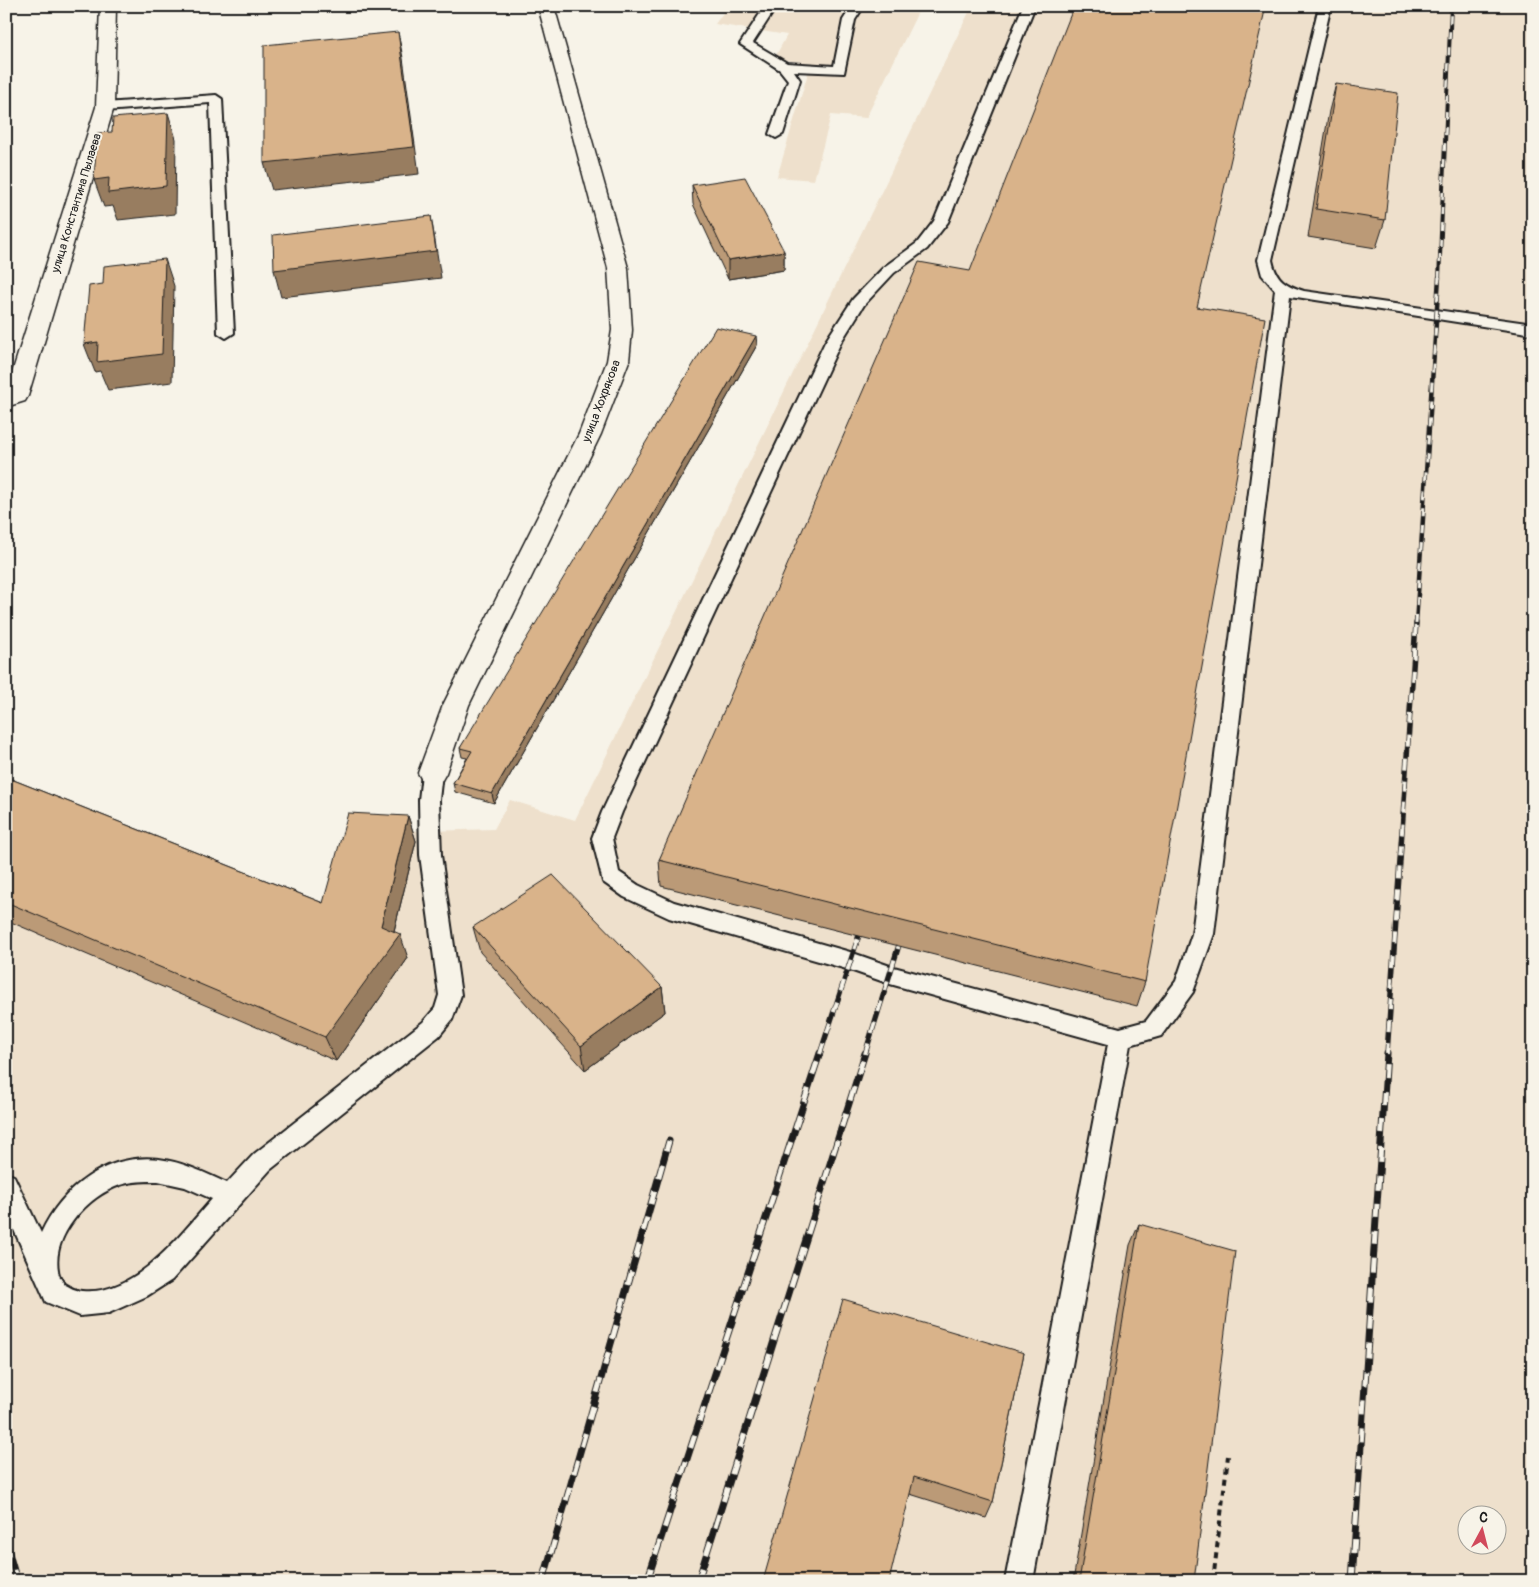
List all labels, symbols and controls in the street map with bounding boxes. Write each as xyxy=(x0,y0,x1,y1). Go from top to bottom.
street label: улица Константина Пылаева xyxy=(48,131,105,276)
street label: улица Хохрякова xyxy=(579,358,624,445)
north arrow xyxy=(1456,1504,1506,1554)
text: С xyxy=(1478,1509,1489,1527)

